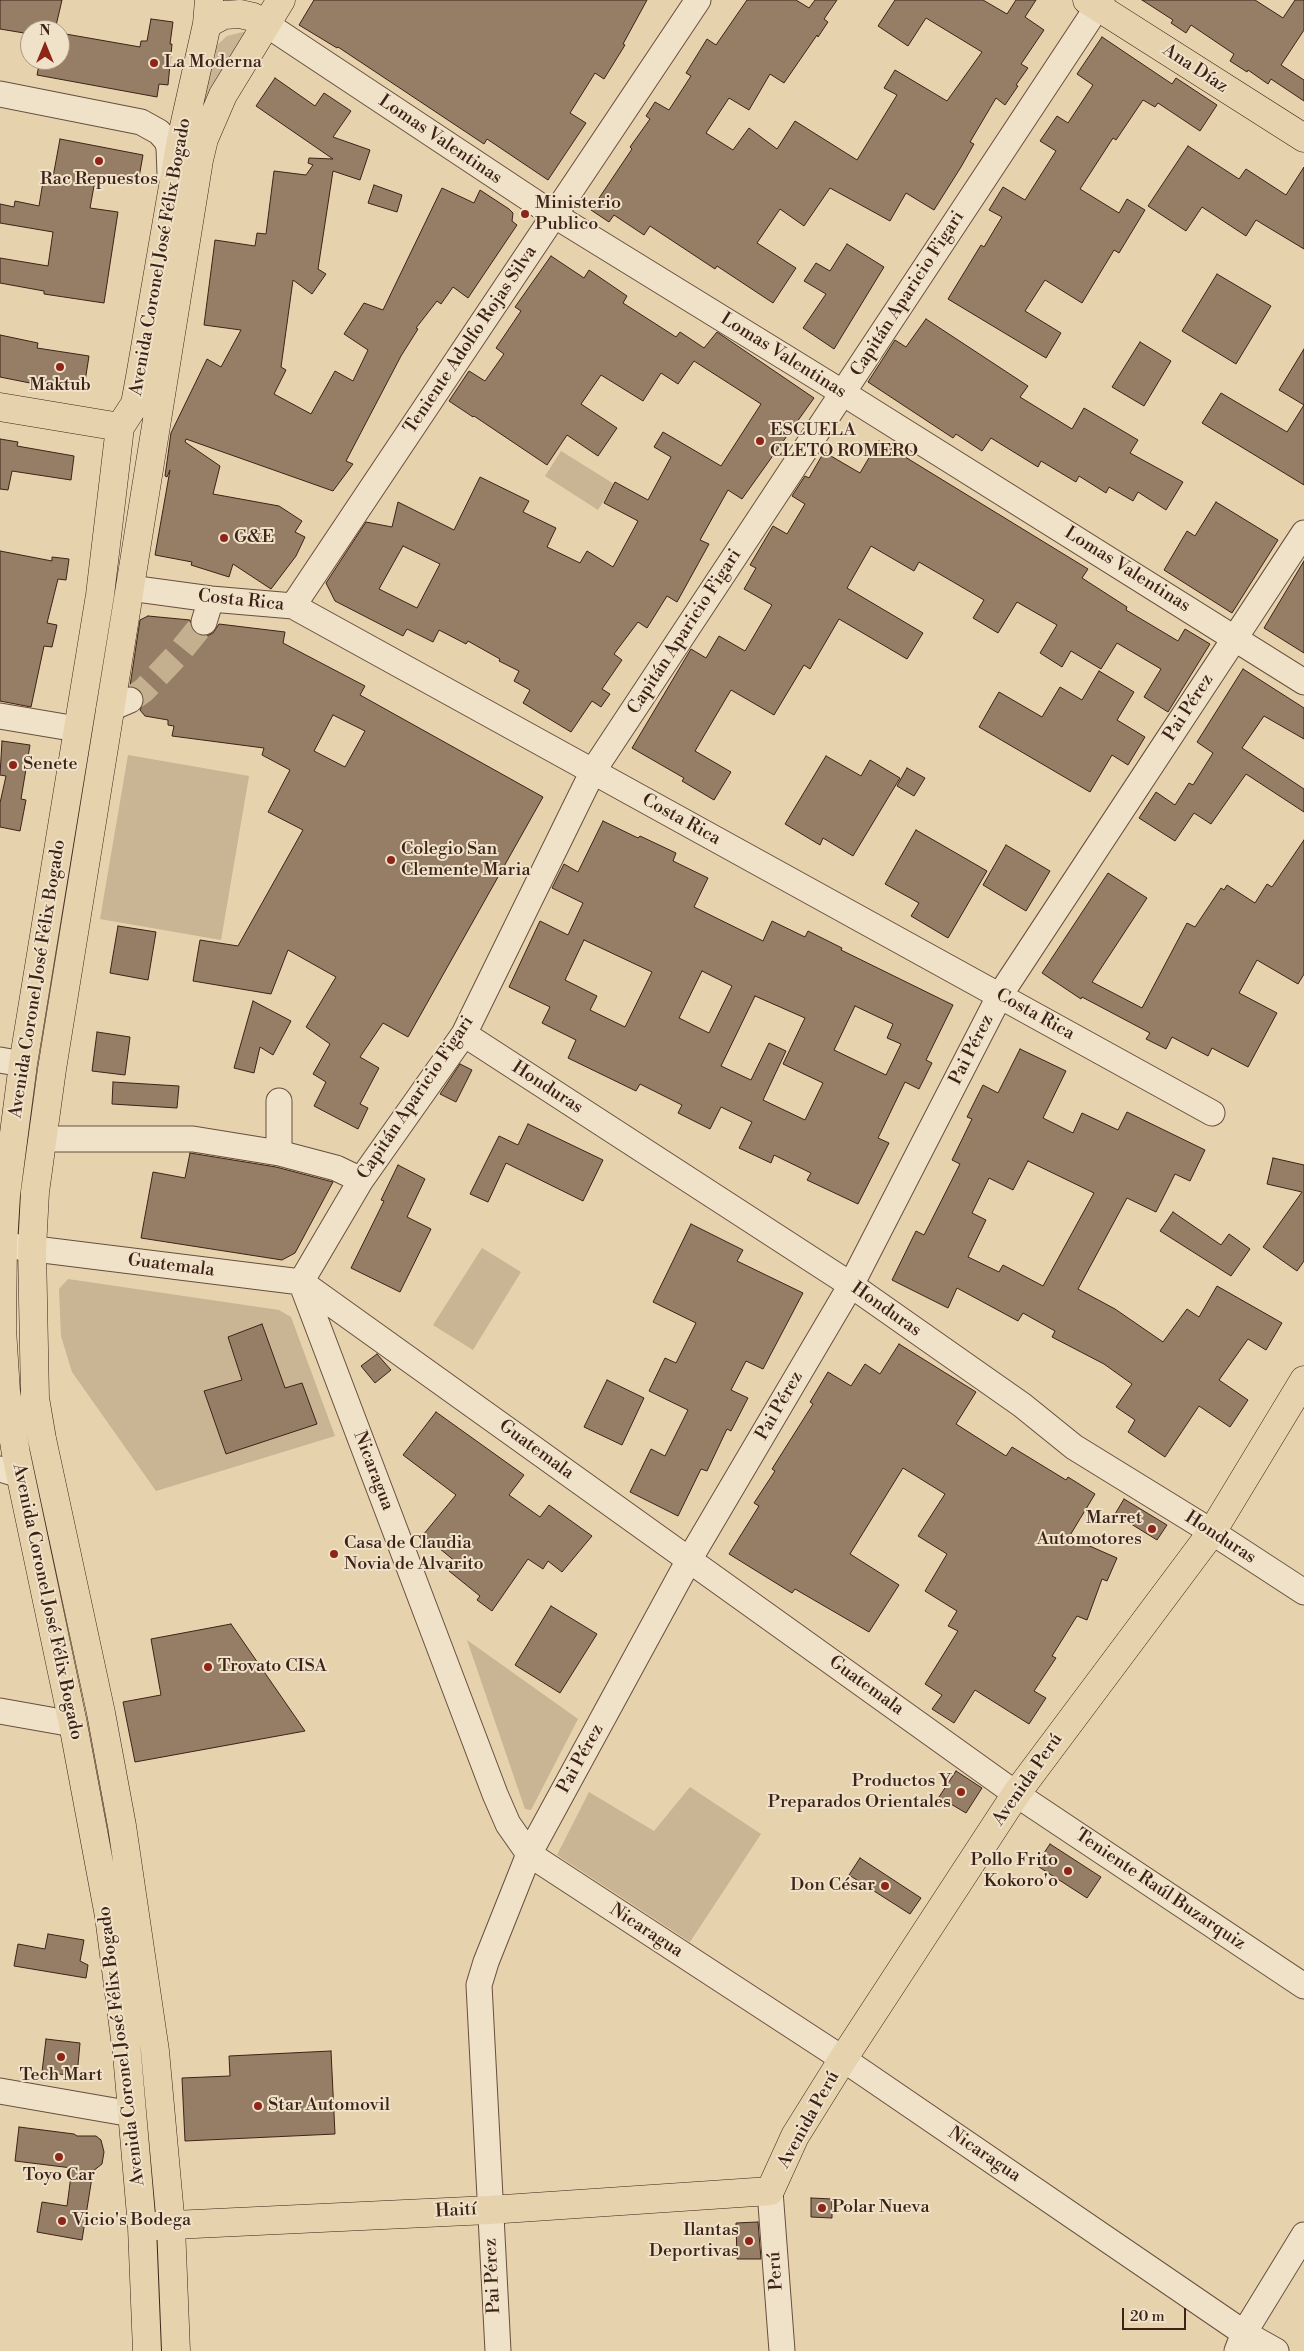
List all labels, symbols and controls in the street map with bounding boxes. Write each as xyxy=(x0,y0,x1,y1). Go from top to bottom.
north arrow xyxy=(20,20,70,70)
text: N xyxy=(39,22,51,40)
street label: Ana Díaz xyxy=(1158,40,1232,98)
place label: La Moderna xyxy=(164,52,262,74)
marker: La Moderna xyxy=(148,57,160,69)
street label: Lomas Valentinas xyxy=(374,91,506,189)
street label: Avenida Coronel José Félix Bogado xyxy=(126,116,196,398)
marker: Rac Repuestos xyxy=(93,155,105,167)
place label: Rac Repuestos xyxy=(40,169,158,191)
place label: Ministerio Publico xyxy=(535,193,621,235)
street label: Capitán Aparicio Figari xyxy=(846,207,970,381)
marker: Ministerio Publico xyxy=(519,208,531,220)
street label: Teniente Adolfo Rojas Silva xyxy=(400,242,542,438)
street label: Lomas Valentinas xyxy=(716,309,850,403)
marker: Maktub xyxy=(54,361,66,373)
place label: Maktub xyxy=(29,375,91,397)
place label: ESCUELA CLETO ROMERO xyxy=(770,420,918,462)
marker: ESCUELA CLETO ROMERO xyxy=(754,435,766,447)
street label: Lomas Valentinas xyxy=(1060,523,1194,617)
place label: G&E xyxy=(234,527,274,549)
marker: G&E xyxy=(218,532,230,544)
street label: Capitán Aparicio Figari xyxy=(623,545,747,719)
street label: Costa Rica xyxy=(197,586,285,616)
street label: Pai Pérez xyxy=(1159,670,1219,746)
place label: Senete xyxy=(23,754,78,776)
marker: Senete xyxy=(7,759,19,771)
street label: Costa Rica xyxy=(638,790,724,850)
street label: Avenida Coronel José Félix Bogado xyxy=(5,838,71,1120)
place label: Colegio San Clemente Maria xyxy=(401,839,531,882)
marker: Colegio San Clemente Maria xyxy=(385,854,397,866)
street label: Costa Rica xyxy=(992,985,1078,1045)
street label: Pai Pérez xyxy=(945,1011,999,1089)
street label: Capitán Aparicio Figari xyxy=(353,1012,479,1184)
street label: Honduras xyxy=(507,1057,587,1119)
street label: Guatemala xyxy=(126,1250,216,1282)
street label: Honduras xyxy=(847,1278,925,1342)
street label: Pai Pérez xyxy=(752,1368,808,1444)
street label: Guatemala xyxy=(494,1416,578,1484)
street label: Nicaragua xyxy=(348,1428,398,1514)
street label: Avenida Coronel José Félix Bogado xyxy=(7,1462,87,1742)
street label: Honduras xyxy=(1180,1507,1260,1569)
place label: Marret Automotores xyxy=(1037,1508,1142,1550)
marker: Marret Automotores xyxy=(1146,1523,1158,1535)
place label: Casa de Claudia Novia de Alvarito xyxy=(344,1533,484,1576)
marker: Casa de Claudia Novia de Alvarito xyxy=(328,1548,340,1560)
street label: Guatemala xyxy=(824,1652,908,1720)
place label: Trovato CISA xyxy=(218,1656,327,1678)
marker: Trovato CISA xyxy=(202,1661,214,1673)
street label: Pai Pérez xyxy=(553,1721,609,1797)
street label: Avenida Perú xyxy=(988,1730,1068,1830)
place label: Productos Y Preparados Orientales xyxy=(768,1771,951,1814)
marker: Productos Y Preparados Orientales xyxy=(955,1786,967,1798)
street label: Teniente Raúl Buzarquiz xyxy=(1071,1825,1249,1955)
place label: Pollo Frito Kokoro'o xyxy=(971,1850,1058,1892)
marker: Pollo Frito Kokoro'o xyxy=(1062,1865,1074,1877)
place label: Don César xyxy=(790,1875,875,1897)
marker: Don César xyxy=(879,1880,891,1892)
street label: Nicaragua xyxy=(605,1899,687,1963)
street label: Avenida Coronel José Félix Bogado xyxy=(94,1905,150,2187)
marker: Tech Mart xyxy=(55,2051,67,2063)
place label: Tech Mart xyxy=(19,2065,103,2087)
street label: Avenida Perú xyxy=(773,2068,845,2172)
place label: Star Automovil xyxy=(268,2095,390,2117)
marker: Star Automovil xyxy=(252,2100,264,2112)
street label: Nicaragua xyxy=(944,2123,1024,2187)
marker: Toyo Car xyxy=(53,2151,65,2163)
place label: Toyo Car xyxy=(23,2165,95,2187)
place label: Polar Nueva xyxy=(832,2197,930,2219)
street label: Haití xyxy=(435,2199,477,2223)
marker: Polar Nueva xyxy=(816,2202,828,2214)
place label: Vicio's Bodega xyxy=(72,2210,191,2232)
marker: Vicio's Bodega xyxy=(56,2215,68,2227)
place label: Ilantas Deportivas xyxy=(649,2220,739,2262)
marker: Ilantas Deportivas xyxy=(743,2235,755,2247)
street label: Pai Pérez xyxy=(480,2238,506,2314)
street label: Perú xyxy=(764,2251,788,2291)
scale bar xyxy=(1124,2298,1188,2330)
text: 20 m xyxy=(1130,2307,1165,2326)

